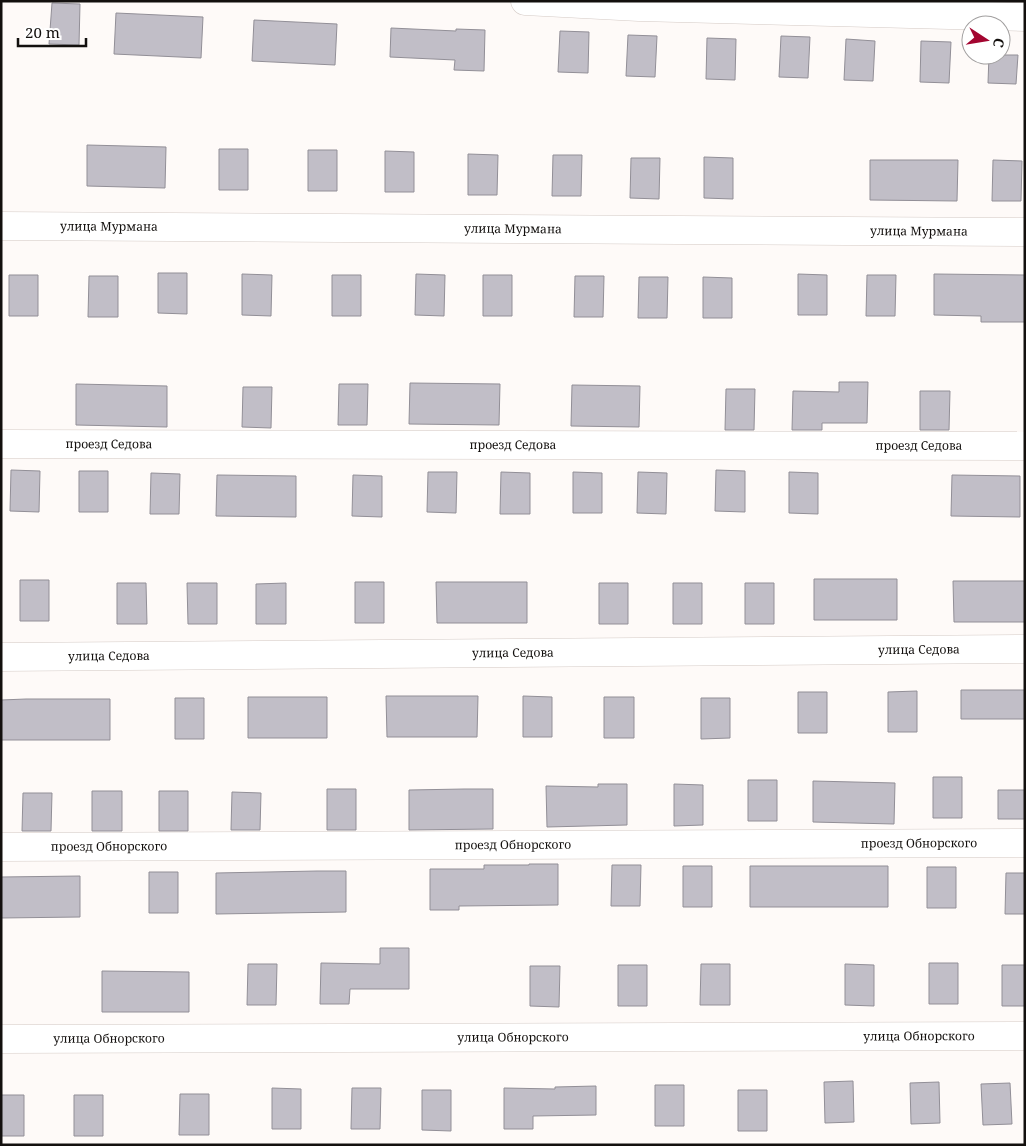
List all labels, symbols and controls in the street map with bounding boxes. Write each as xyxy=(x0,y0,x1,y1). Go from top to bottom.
scale bar xyxy=(18,15,85,47)
north arrow xyxy=(961,15,1011,65)
text: 20 m xyxy=(25,22,60,42)
text: С xyxy=(989,36,1009,49)
street label: улица Мурмана xyxy=(60,217,158,235)
street label: улица Мурмана xyxy=(464,220,562,237)
street label: улица Мурмана xyxy=(870,222,968,240)
street label: проезд Седова xyxy=(66,435,153,452)
street label: проезд Седова xyxy=(470,436,557,453)
street label: проезд Седова xyxy=(876,437,963,454)
street label: улица Седова xyxy=(878,641,960,658)
street label: улица Седова xyxy=(472,644,554,661)
street label: улица Седова xyxy=(68,647,150,664)
street label: проезд Обнорского xyxy=(861,834,977,852)
street label: проезд Обнорского xyxy=(455,836,571,853)
street label: проезд Обнорского xyxy=(51,837,167,855)
street label: улица Обнорского xyxy=(863,1027,975,1044)
street label: улица Обнорского xyxy=(457,1028,569,1046)
street label: улица Обнорского xyxy=(53,1030,165,1047)

